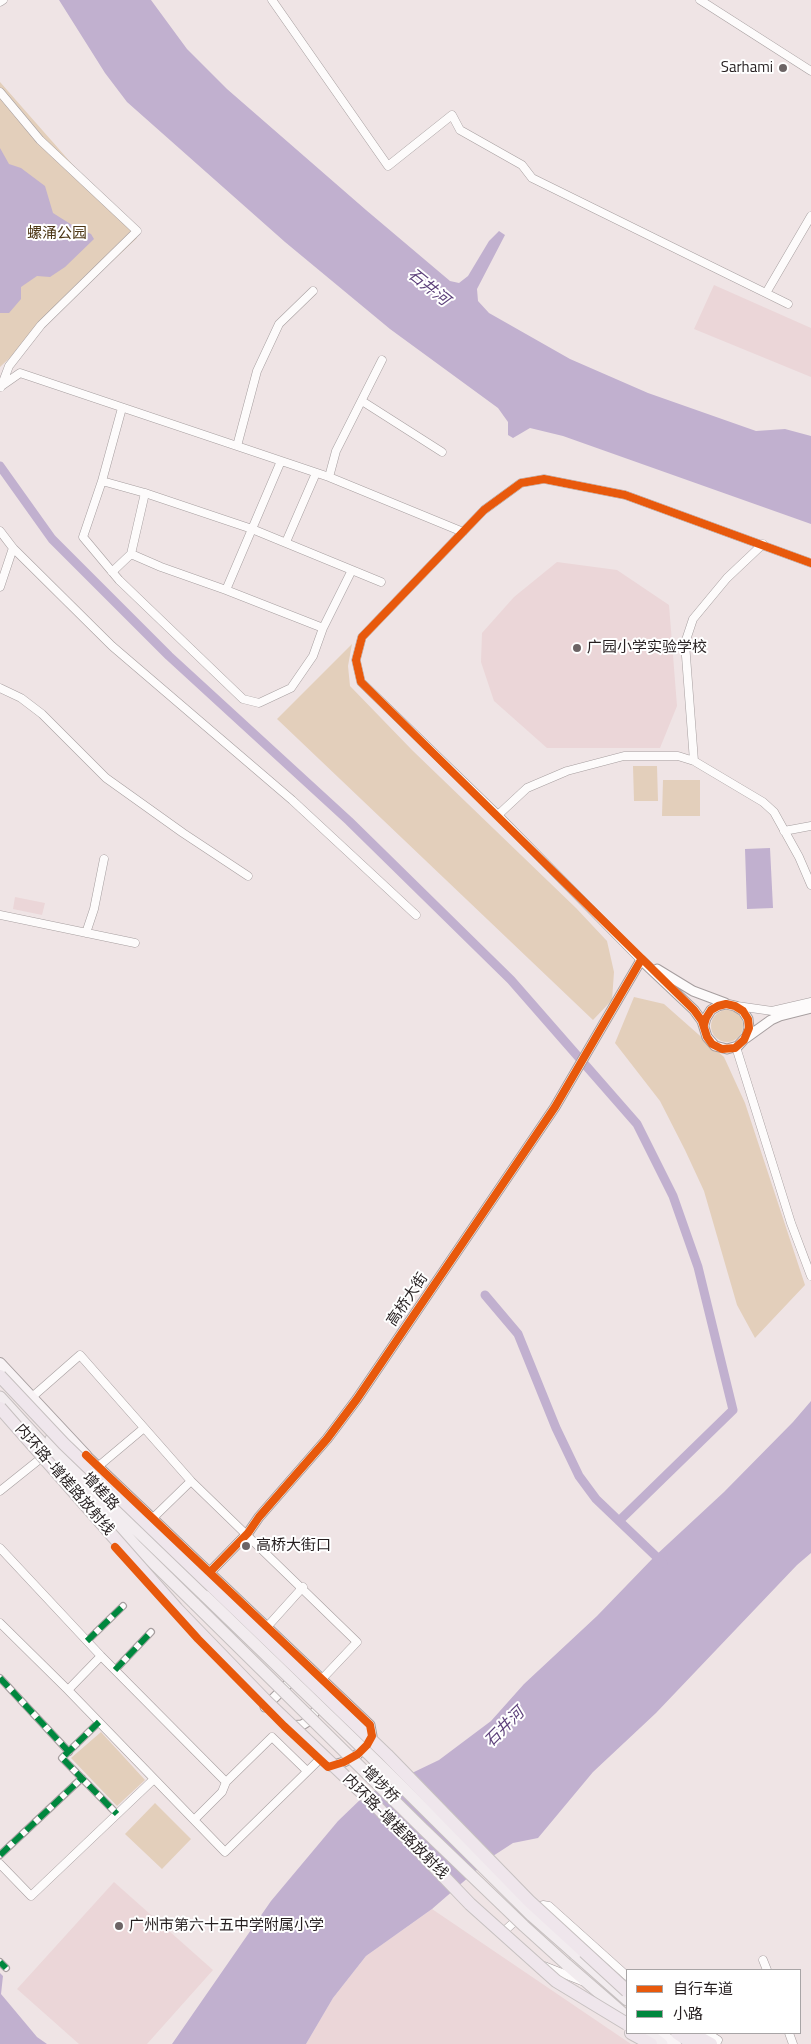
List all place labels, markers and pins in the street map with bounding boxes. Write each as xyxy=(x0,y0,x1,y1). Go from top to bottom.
place label: Sarhami xyxy=(721,59,773,77)
marker: Sarhami xyxy=(777,62,789,74)
place label: 广园小学实验学校 xyxy=(587,639,707,657)
marker: 广园小学实验学校 xyxy=(571,642,583,654)
place label: 高桥大街口 xyxy=(256,1537,331,1555)
marker: 高桥大街口 xyxy=(240,1540,252,1552)
place label: 广州市第六十五中学附属小学 xyxy=(129,1917,324,1935)
marker: 广州市第六十五中学附属小学 xyxy=(113,1920,125,1932)

